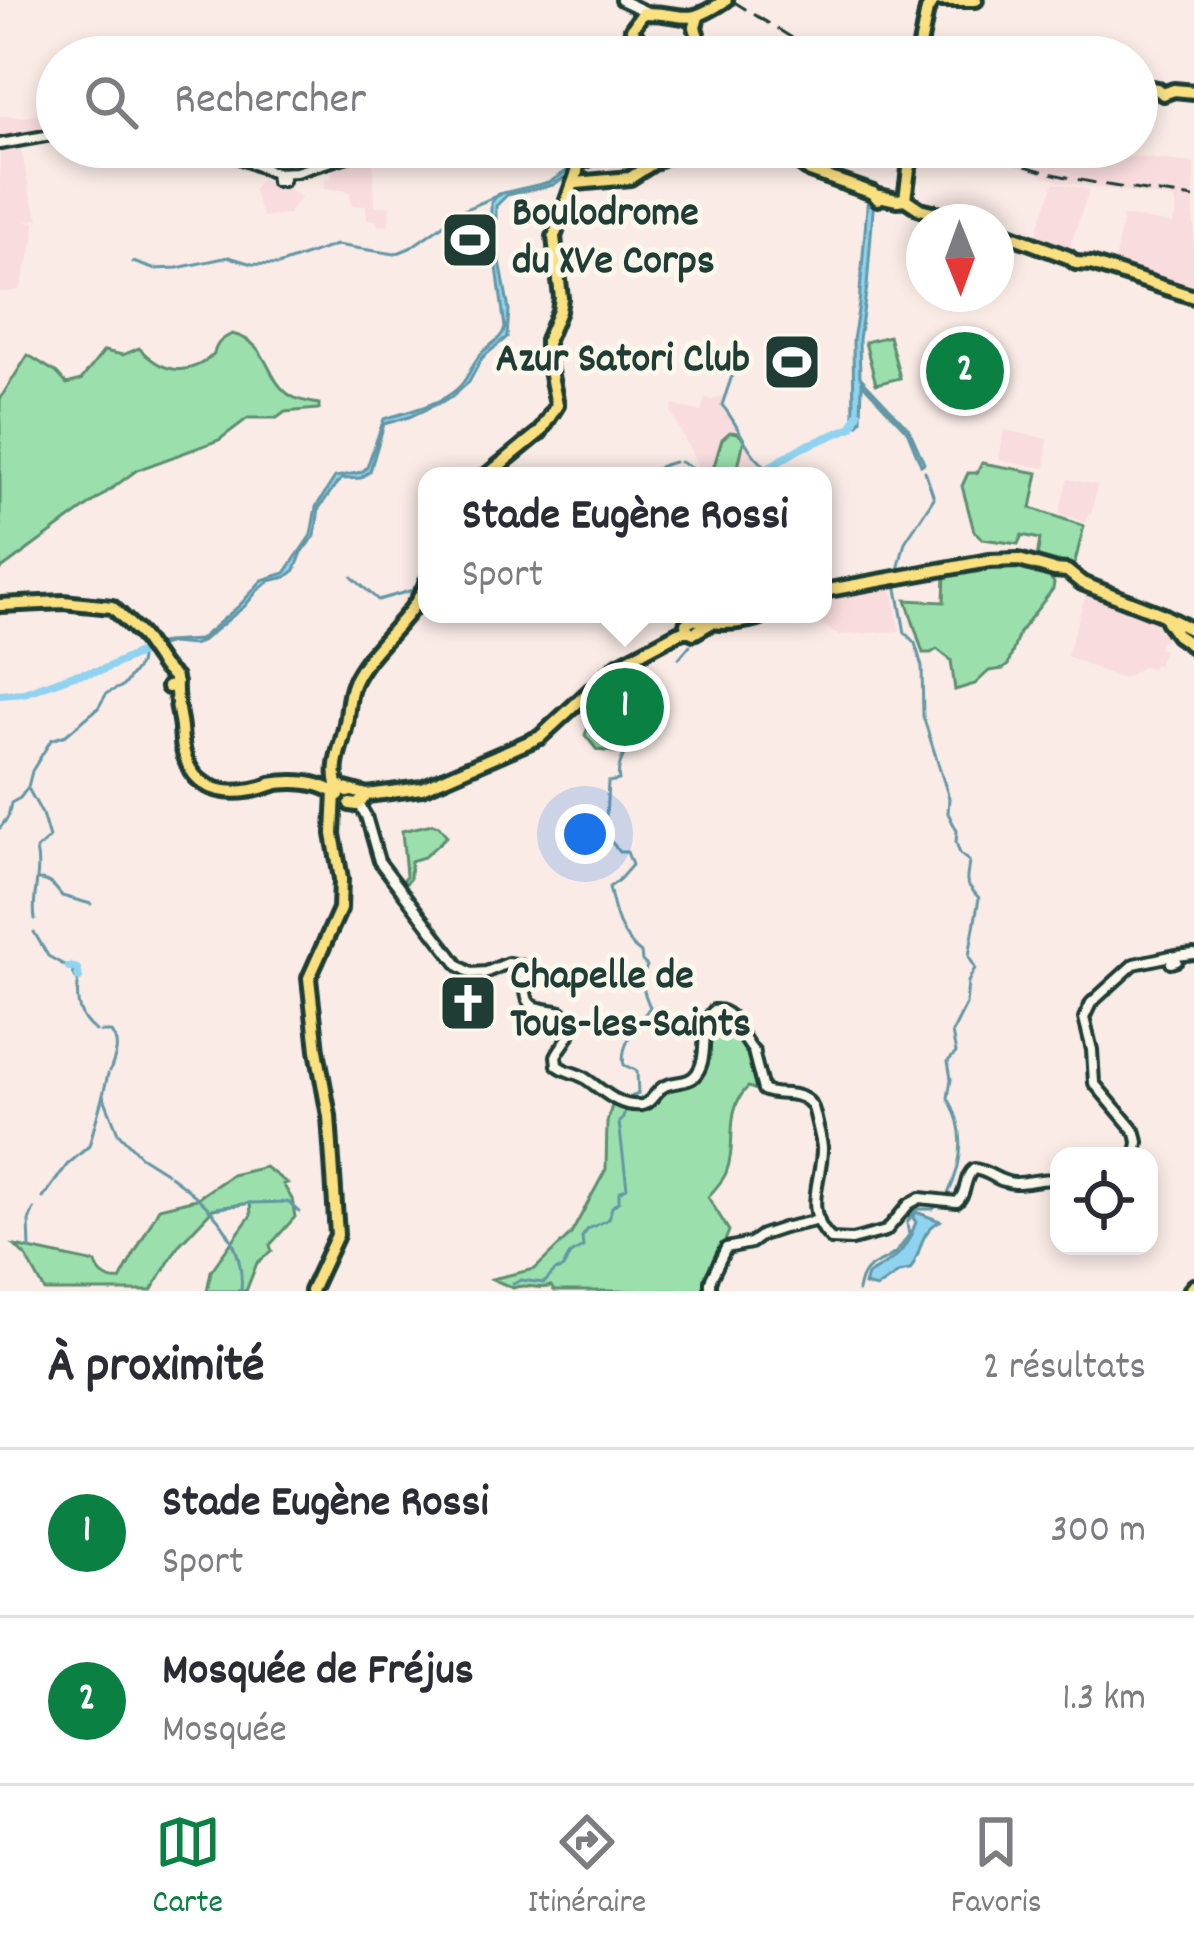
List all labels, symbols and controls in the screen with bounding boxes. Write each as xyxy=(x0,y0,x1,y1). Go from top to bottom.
search box xyxy=(36,36,1158,168)
icon: search xyxy=(78,69,144,135)
text: Rechercher xyxy=(174,70,366,134)
place label: Boulodrome du XVe Corps xyxy=(512,186,715,294)
north arrow xyxy=(906,204,1014,312)
sports icon: Boulodrome du XVe Corps xyxy=(439,209,501,271)
pin: 2 xyxy=(926,326,1004,416)
sports icon: Azur Satori Club xyxy=(761,331,823,393)
place label: Azur Satori Club xyxy=(495,332,750,392)
popup xyxy=(418,467,832,623)
text: Stade Eugène Rossi xyxy=(462,486,788,550)
text: Sport xyxy=(462,550,543,605)
pin: 1 xyxy=(586,662,664,752)
your location xyxy=(555,804,615,864)
place label: Chapelle de Tous-les-Saints xyxy=(510,949,751,1057)
church icon: Chapelle de Tous-les-Saints xyxy=(437,972,499,1034)
map controls xyxy=(1050,1147,1158,1255)
button: locate xyxy=(1050,1147,1158,1255)
text: À proximité xyxy=(48,1333,265,1405)
text: 2 résultats xyxy=(983,1342,1146,1397)
text: Stade Eugène Rossi xyxy=(162,1473,489,1537)
text: 1 xyxy=(83,1505,91,1560)
text: 300 m xyxy=(1050,1505,1146,1560)
text: Sport xyxy=(162,1537,243,1592)
text: Mosquée de Fréjus xyxy=(162,1641,474,1705)
text: 2 xyxy=(78,1673,96,1728)
text: 1.3 km xyxy=(1062,1673,1146,1728)
text: Mosquée xyxy=(162,1705,287,1760)
tab: Carte xyxy=(152,1809,223,1928)
tab: Itinéraire xyxy=(528,1809,646,1928)
tab: Favoris xyxy=(951,1809,1042,1928)

